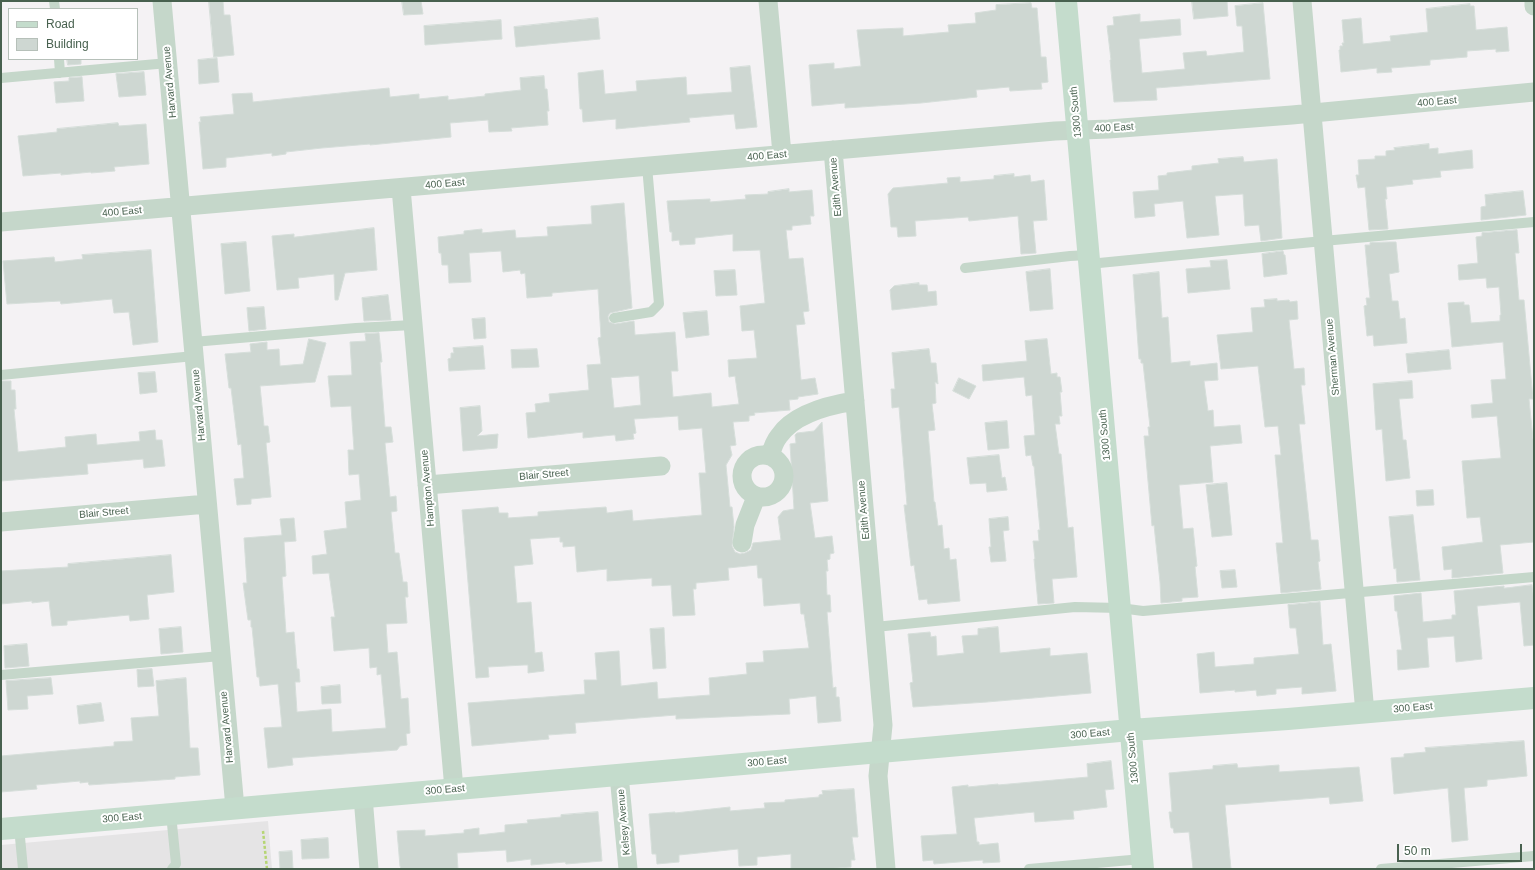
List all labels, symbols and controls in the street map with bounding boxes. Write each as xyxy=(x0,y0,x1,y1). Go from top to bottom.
legend xyxy=(8,8,138,60)
text: Road xyxy=(46,17,75,31)
text: Building xyxy=(46,37,89,51)
street label: Harvard Avenue xyxy=(161,46,179,118)
street label: 1300 South xyxy=(1068,86,1084,138)
street label: 400 East xyxy=(1417,94,1457,110)
street label: 400 East xyxy=(1094,121,1134,135)
street label: 400 East xyxy=(747,148,787,164)
street label: Edith Avenue xyxy=(827,157,845,217)
street label: 400 East xyxy=(425,176,465,192)
street label: 400 East xyxy=(102,204,142,220)
street label: Sherman Avenue xyxy=(1324,318,1342,396)
street label: Harvard Avenue xyxy=(190,369,208,441)
street label: 1300 South xyxy=(1097,409,1113,461)
street label: Hampton Avenue xyxy=(419,449,437,527)
street label: Blair Street xyxy=(519,467,569,483)
street label: Edith Avenue xyxy=(855,480,873,540)
street label: Blair Street xyxy=(79,505,129,521)
street label: Harvard Avenue xyxy=(218,691,236,763)
street label: 300 East xyxy=(1393,700,1433,716)
street label: 300 East xyxy=(1070,726,1110,742)
street label: 1300 South xyxy=(1125,732,1141,784)
street label: 300 East xyxy=(747,754,787,770)
street label: 300 East xyxy=(425,782,465,798)
street label: Kelsey Avenue xyxy=(615,788,633,856)
street label: 300 East xyxy=(102,810,142,826)
scale bar xyxy=(1399,836,1524,862)
text: 50 m xyxy=(1404,844,1431,858)

